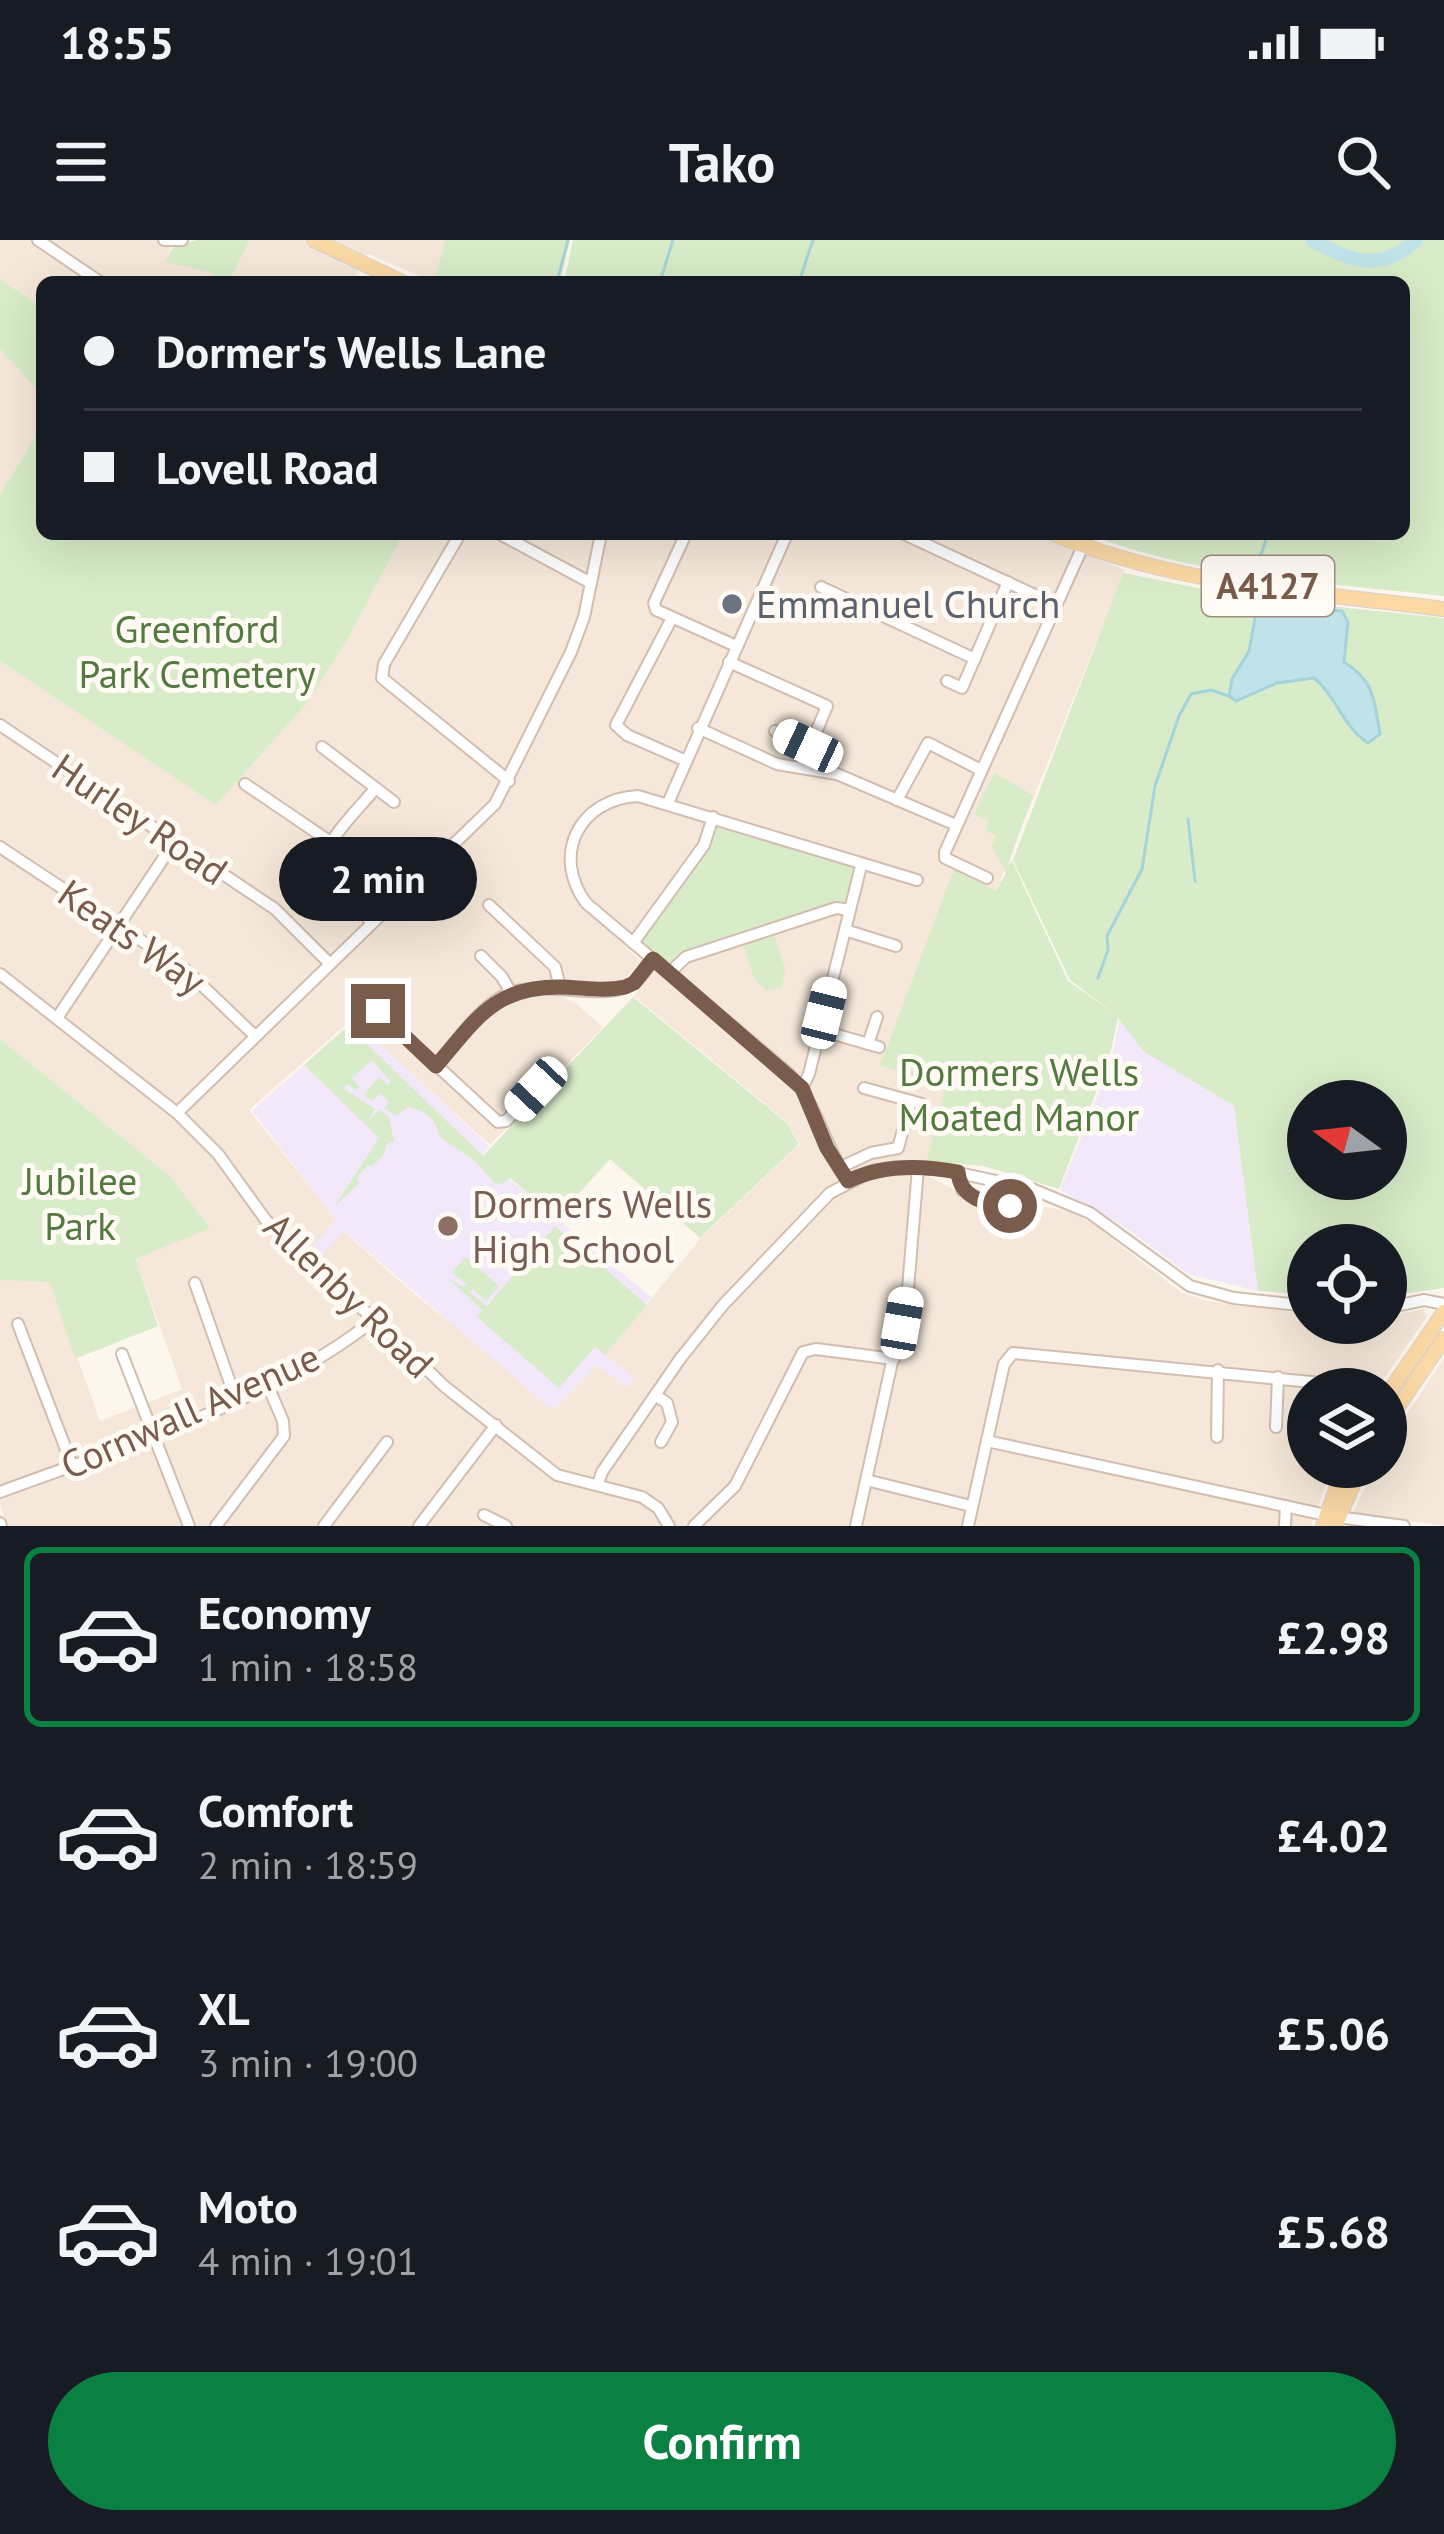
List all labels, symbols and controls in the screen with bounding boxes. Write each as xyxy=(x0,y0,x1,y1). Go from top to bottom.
text: 18:55 xyxy=(60,13,174,71)
text: Tako xyxy=(669,127,775,197)
icon: menu xyxy=(48,129,114,195)
icon: search xyxy=(1330,129,1396,195)
text: Dormer's Wells Lane xyxy=(156,322,546,380)
text: Lovell Road xyxy=(156,438,379,496)
road number: A4127 xyxy=(1202,556,1334,616)
place label: Emmanuel Church xyxy=(756,578,1060,629)
marker: Emmanuel Church xyxy=(719,591,745,617)
park label: Greenford Park Cemetery xyxy=(78,603,316,699)
car xyxy=(768,714,848,778)
street label: Hurley Road xyxy=(43,741,238,896)
callout: 2 min xyxy=(279,837,477,921)
text: 2 min xyxy=(330,853,426,904)
street label: Keats Way xyxy=(49,867,216,1006)
car xyxy=(798,974,850,1052)
route end xyxy=(351,984,405,1038)
park label: Dormers Wells Moated Manor xyxy=(899,1046,1139,1142)
car xyxy=(498,1050,574,1128)
north arrow xyxy=(1287,1080,1407,1200)
map controls xyxy=(1287,1080,1407,1488)
park label: Jubilee Park xyxy=(21,1155,137,1251)
place label: Dormers Wells High School xyxy=(472,1178,712,1274)
route start xyxy=(983,1179,1037,1233)
street label: Allenby Road xyxy=(254,1201,445,1388)
marker: Dormers Wells High School xyxy=(435,1213,461,1239)
button: locate xyxy=(1287,1224,1407,1344)
car xyxy=(878,1284,926,1362)
street label: Cornwall Avenue xyxy=(52,1331,327,1490)
button: layers xyxy=(1287,1368,1407,1488)
icon: car xyxy=(54,1583,162,1691)
text: Economy xyxy=(198,1583,371,1641)
text: £2.98 xyxy=(1277,1608,1390,1666)
text: 1 min · 18:58 xyxy=(198,1641,418,1692)
icon: car xyxy=(54,1781,162,1889)
text: Comfort xyxy=(198,1781,353,1839)
text: £4.02 xyxy=(1277,1806,1390,1864)
text: 2 min · 18:59 xyxy=(198,1839,418,1890)
icon: car xyxy=(54,1979,162,2087)
text: XL xyxy=(198,1979,250,2037)
text: £5.06 xyxy=(1277,2004,1390,2062)
text: 3 min · 19:00 xyxy=(198,2037,418,2088)
icon: car xyxy=(54,2177,162,2285)
text: Moto xyxy=(198,2177,298,2235)
text: £5.68 xyxy=(1277,2202,1390,2260)
text: 4 min · 19:01 xyxy=(198,2235,418,2286)
button: Confirm xyxy=(48,2372,1396,2510)

